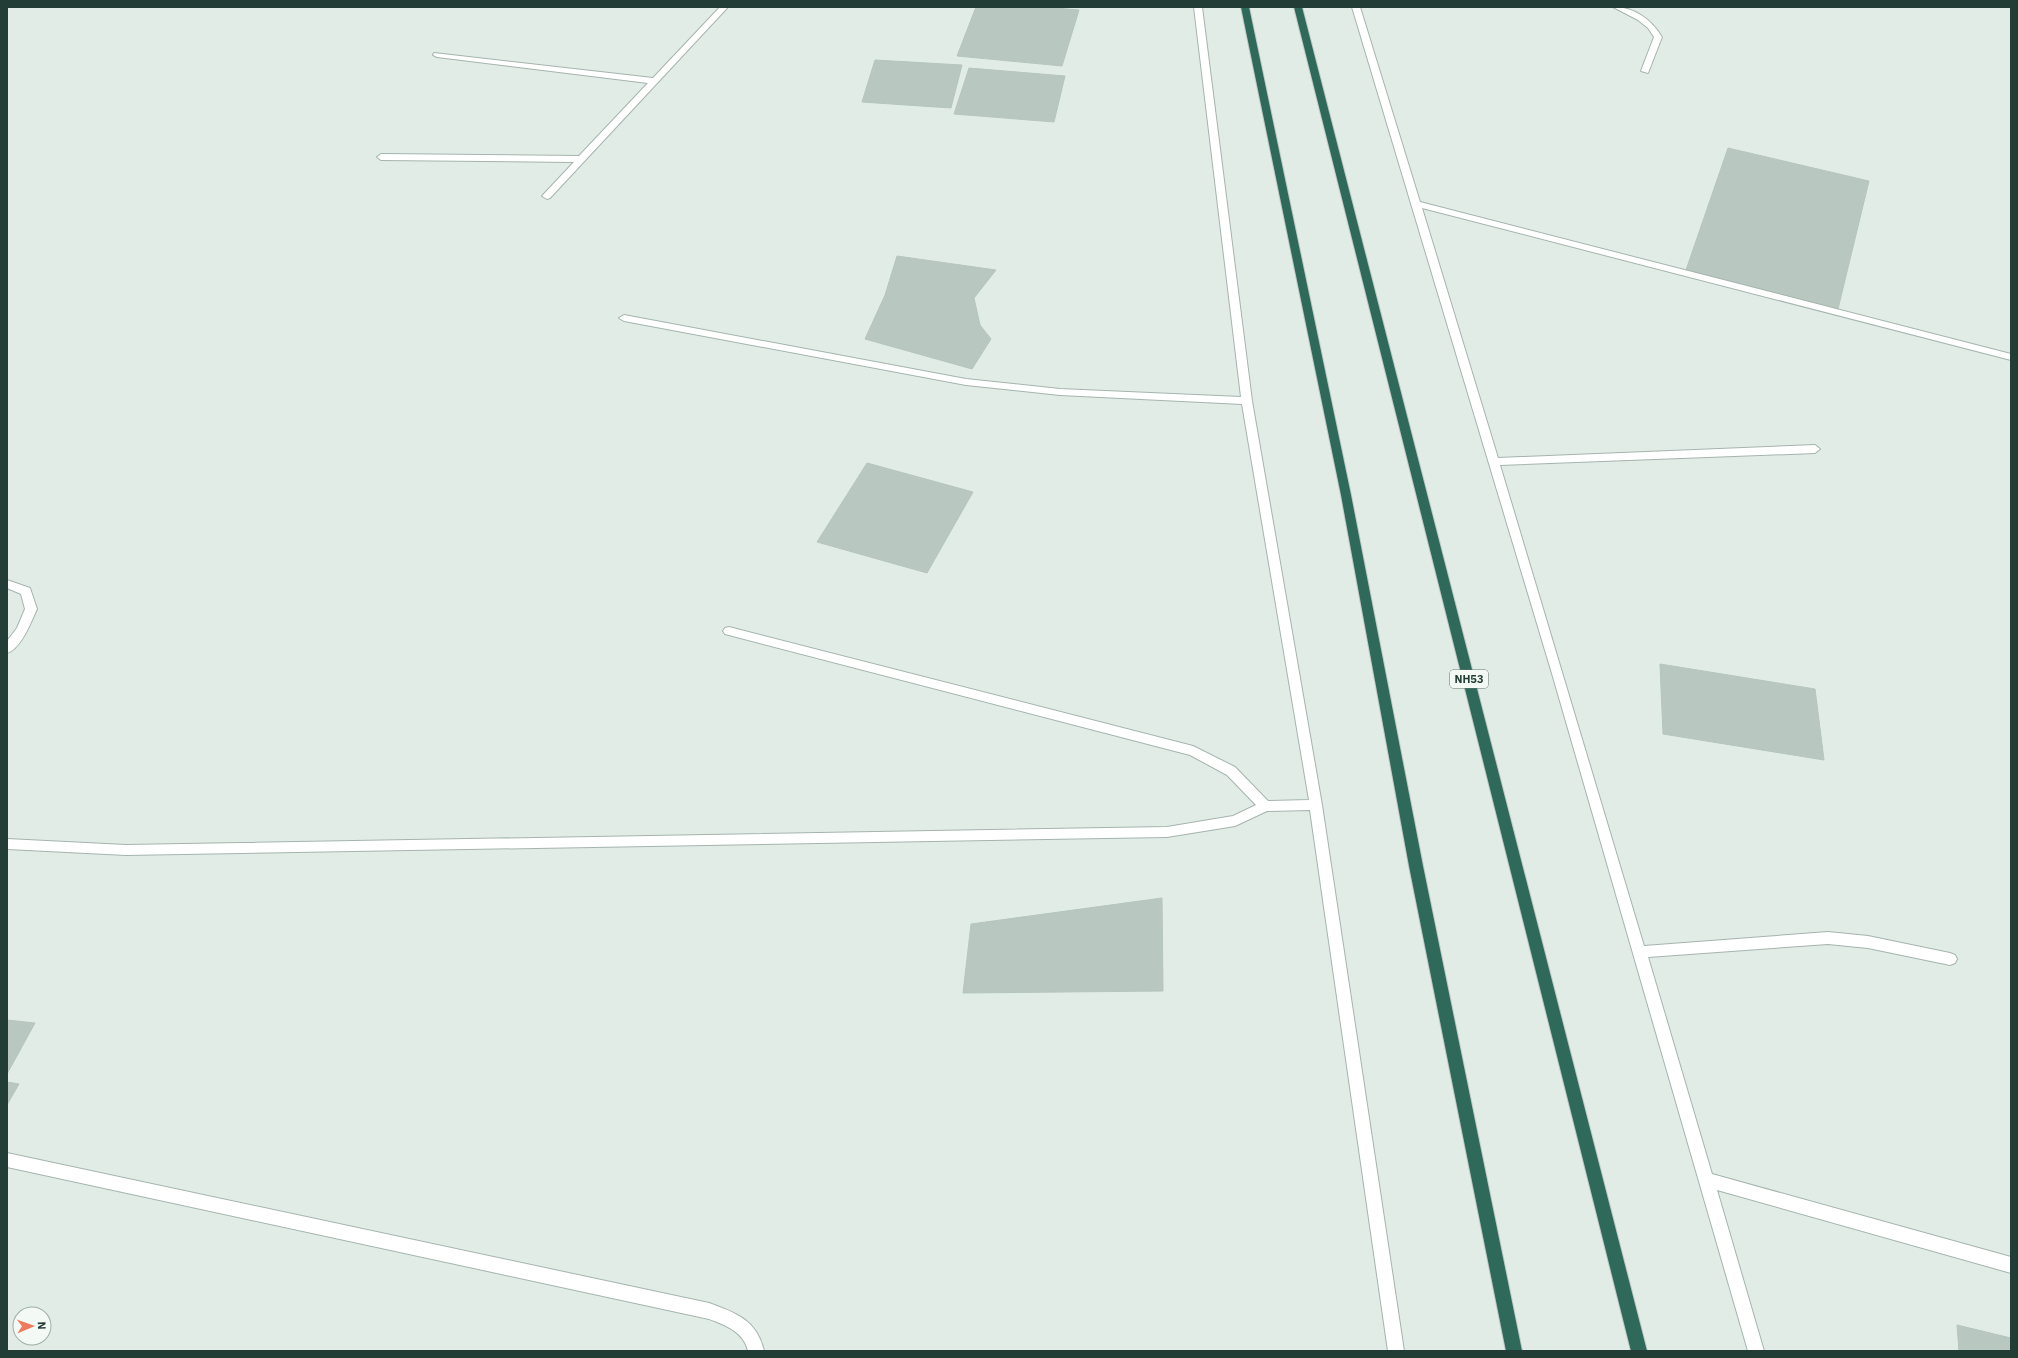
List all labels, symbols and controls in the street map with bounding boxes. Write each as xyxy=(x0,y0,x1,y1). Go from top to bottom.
road number: NH53 xyxy=(1450,670,1488,688)
north arrow xyxy=(12,1306,52,1346)
text: N xyxy=(35,1321,49,1330)

